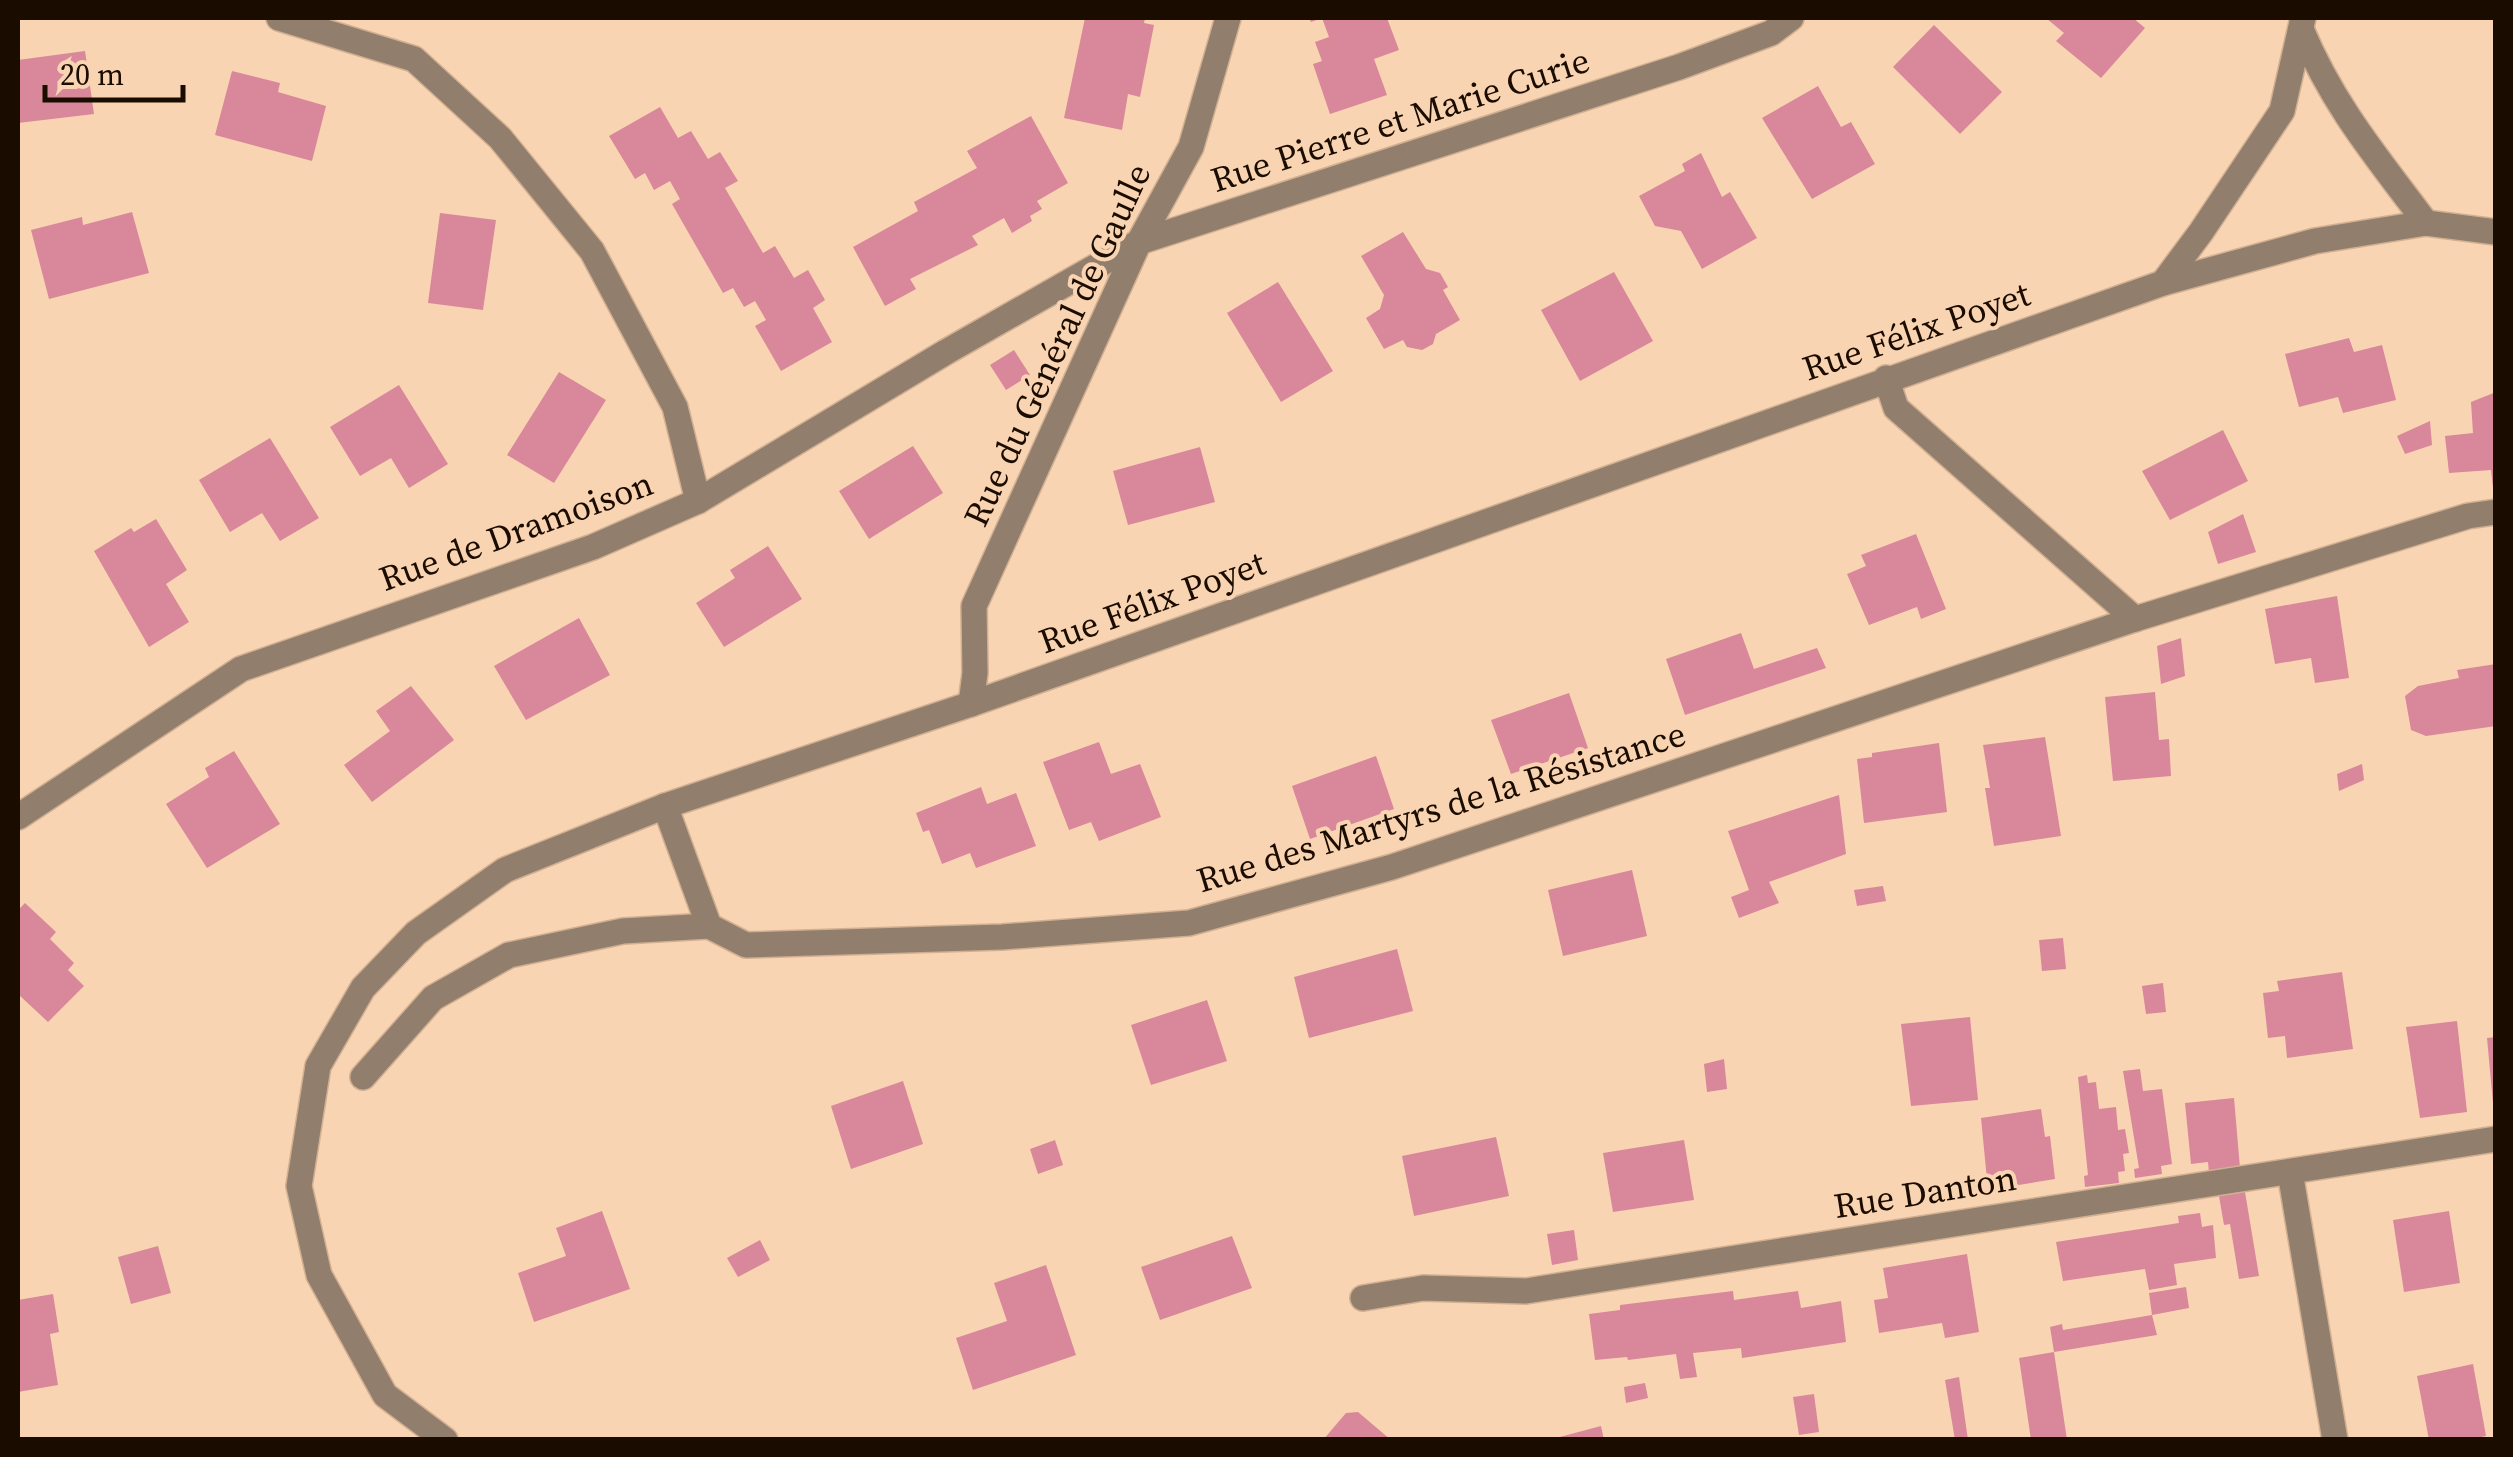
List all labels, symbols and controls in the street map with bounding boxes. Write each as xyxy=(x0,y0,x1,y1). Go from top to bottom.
street label: Rue Pierre et Marie Curie xyxy=(1205,36,1595,204)
scale bar xyxy=(45,40,182,102)
text: 20 m xyxy=(60,54,124,95)
street label: Rue du Général de Gaulle xyxy=(952,156,1162,534)
street label: Rue Félix Poyet xyxy=(1796,269,2037,392)
street label: Rue de Dramoison xyxy=(372,459,660,603)
street label: Rue Félix Poyet xyxy=(1032,539,1272,665)
street label: Rue des Martyrs de la Résistance xyxy=(1191,710,1691,904)
street label: Rue Danton xyxy=(1830,1154,2020,1230)

